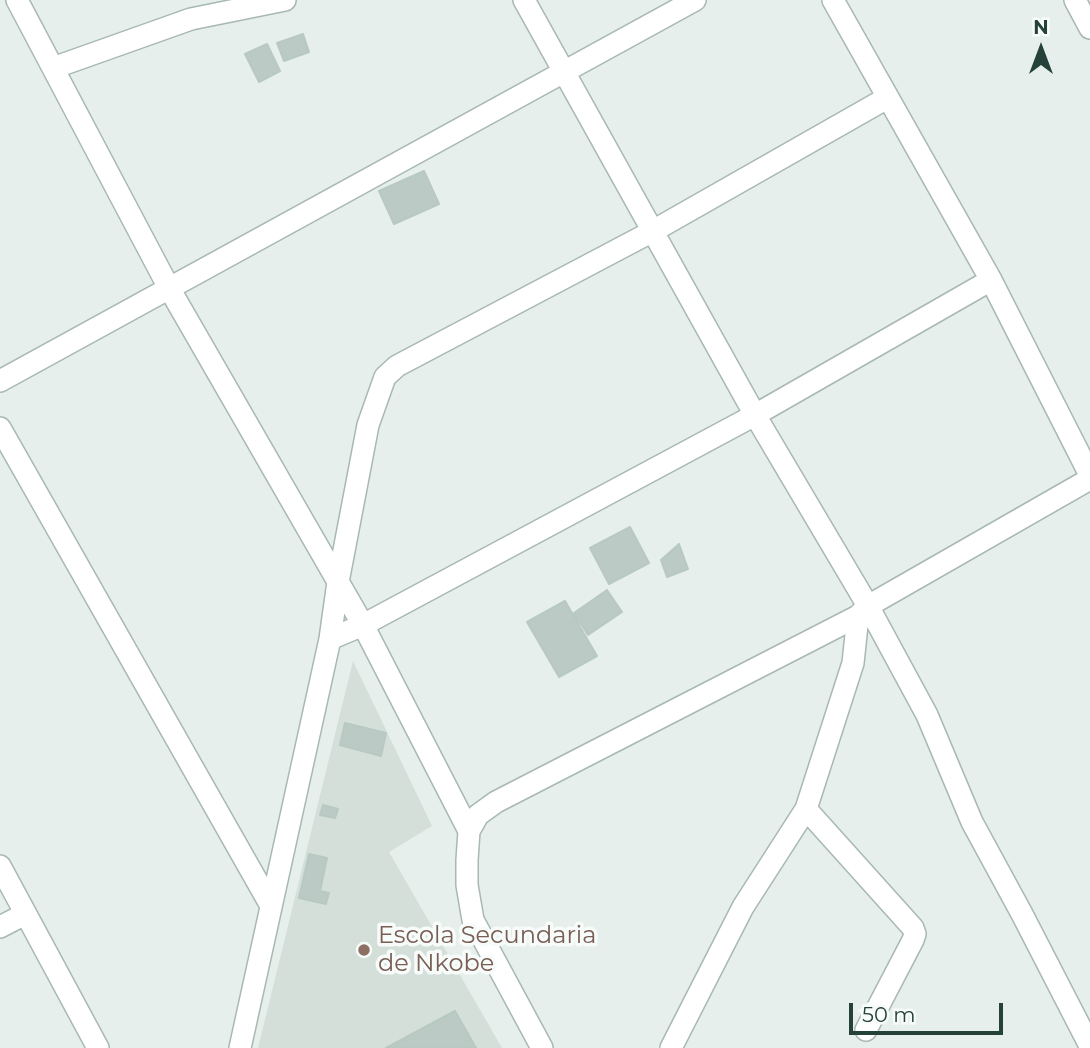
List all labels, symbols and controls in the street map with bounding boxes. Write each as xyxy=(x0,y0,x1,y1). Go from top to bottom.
north arrow xyxy=(1006,14,1076,84)
text: N xyxy=(1033,16,1049,39)
place label: Escola Secundaria de Nkobe xyxy=(378,922,596,978)
marker: Escola Secundaria de Nkobe xyxy=(356,942,372,958)
scale bar xyxy=(852,988,1006,1032)
text: 50 m xyxy=(862,1002,916,1027)

